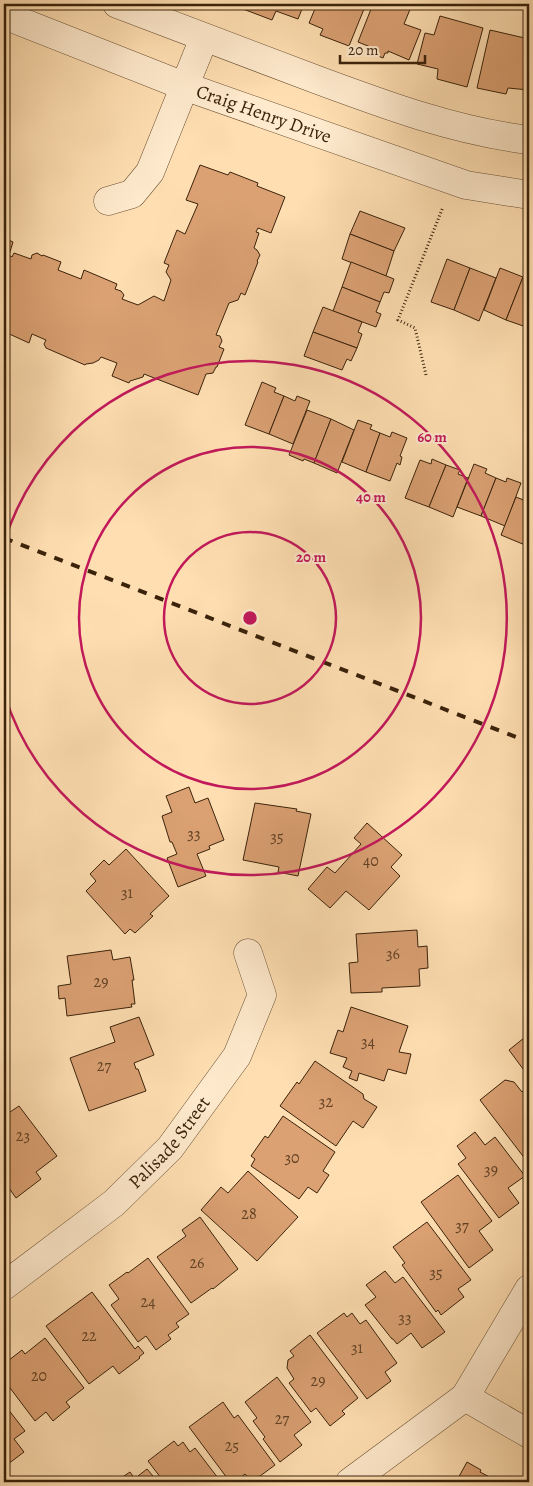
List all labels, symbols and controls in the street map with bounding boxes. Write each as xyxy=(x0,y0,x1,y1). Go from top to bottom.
scale bar xyxy=(340,32,426,64)
text: 20 m xyxy=(348,40,379,60)
street label: Craig Henry Drive xyxy=(193,78,335,150)
text: 60 m xyxy=(417,427,447,447)
text: 40 m xyxy=(356,487,386,507)
text: 20 m xyxy=(296,547,326,567)
centre of rings xyxy=(241,609,259,627)
house number: 33 xyxy=(187,823,201,845)
house number: 35 xyxy=(270,826,284,848)
house number: 40 xyxy=(363,850,379,872)
house number: 31 xyxy=(121,882,134,904)
house number: 36 xyxy=(386,943,400,965)
house number: 29 xyxy=(94,971,108,993)
house number: 34 xyxy=(361,1031,375,1053)
house number: 27 xyxy=(97,1055,111,1077)
street label: Palisade Street xyxy=(123,1091,216,1195)
house number: 32 xyxy=(319,1091,334,1113)
house number: 23 xyxy=(16,1125,30,1147)
house number: 30 xyxy=(284,1147,300,1169)
house number: 39 xyxy=(484,1159,498,1181)
house number: 28 xyxy=(241,1203,257,1225)
house number: 37 xyxy=(455,1215,469,1237)
house number: 26 xyxy=(190,1252,205,1274)
house number: 35 xyxy=(429,1262,443,1284)
house number: 24 xyxy=(141,1291,155,1313)
house number: 33 xyxy=(398,1307,412,1329)
house number: 22 xyxy=(81,1325,97,1347)
house number: 31 xyxy=(351,1337,364,1359)
house number: 20 xyxy=(31,1365,47,1387)
house number: 29 xyxy=(311,1370,325,1392)
house number: 27 xyxy=(275,1408,289,1430)
house number: 25 xyxy=(225,1435,239,1457)

